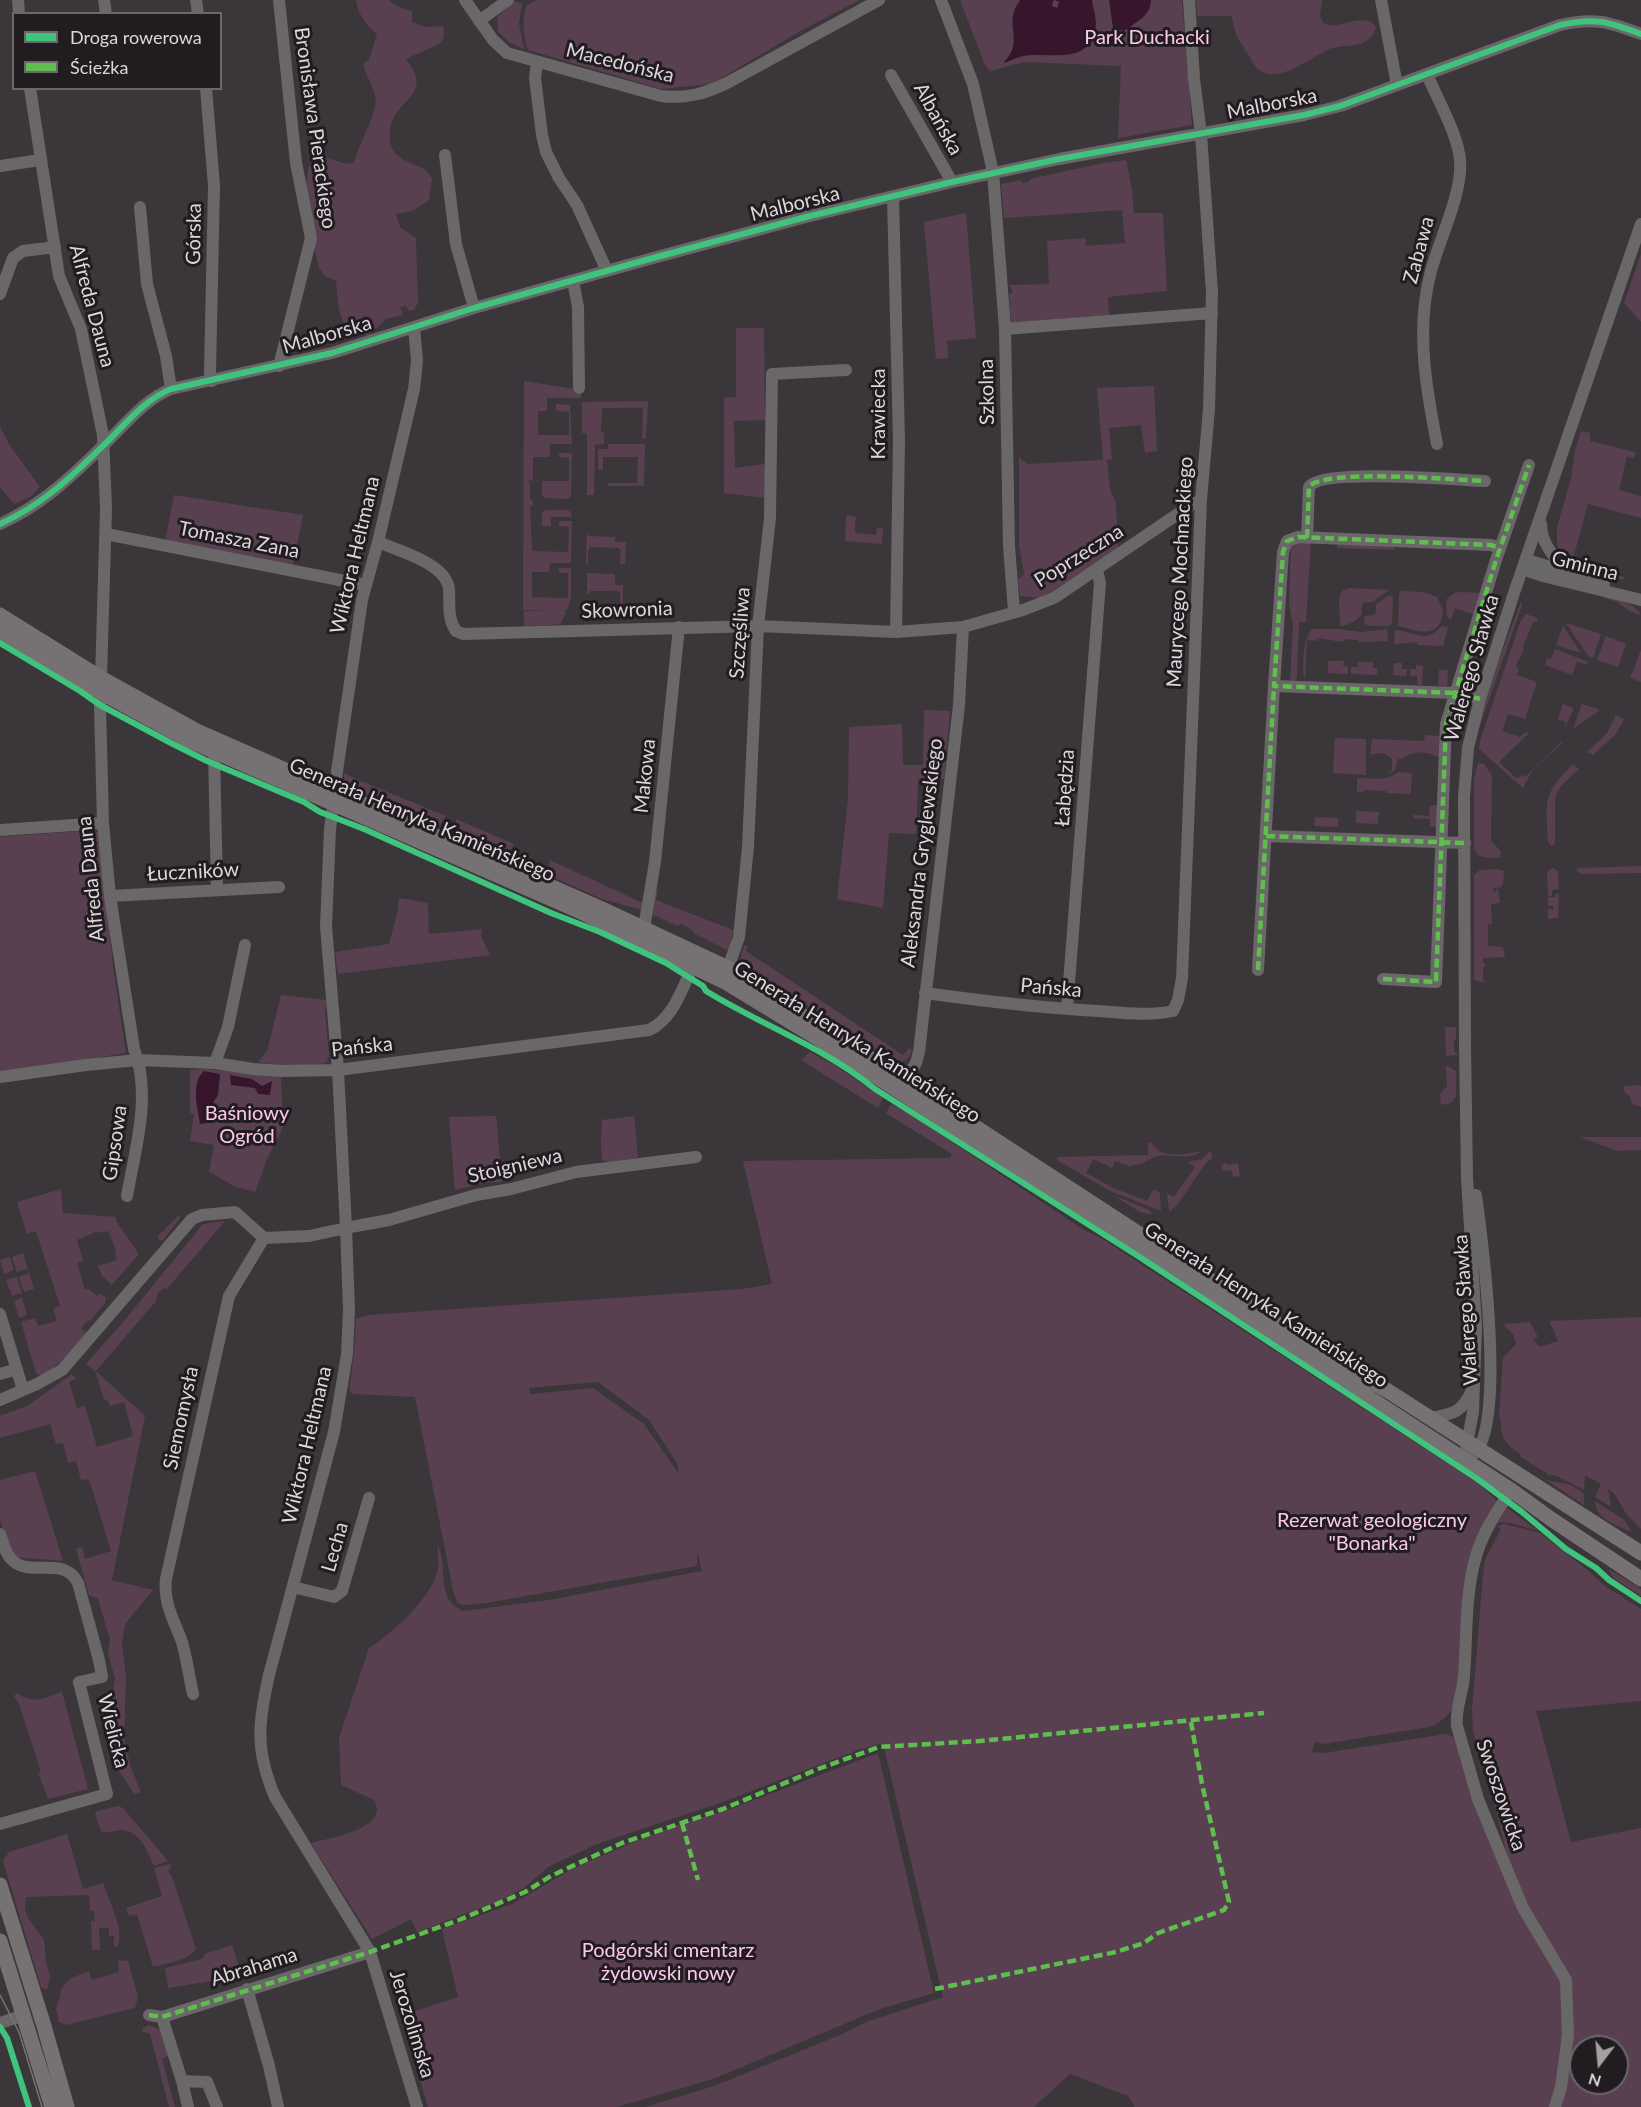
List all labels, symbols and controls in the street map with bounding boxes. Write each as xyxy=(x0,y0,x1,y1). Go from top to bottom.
legend xyxy=(12,12,222,90)
text: Droga rowerowa xyxy=(70,26,202,48)
street label: Bronisława Pierackiego xyxy=(289,26,341,230)
park label: Park Duchacki xyxy=(1084,26,1210,50)
street label: Macedońska xyxy=(563,38,677,88)
text: Ścieżka xyxy=(70,56,128,78)
street label: Albańska xyxy=(908,79,968,159)
street label: Malborska xyxy=(1225,83,1319,125)
street label: Malborska xyxy=(748,181,842,227)
street label: Górska xyxy=(181,203,207,265)
street label: Zabawa xyxy=(1399,214,1439,286)
street label: Alfreda Dauna xyxy=(64,242,120,370)
street label: Malborska xyxy=(280,311,374,359)
street label: Szkolna xyxy=(974,359,1000,425)
street label: Krawiecka xyxy=(867,369,891,459)
street label: Maurycego Mochnackiego xyxy=(1162,456,1198,688)
street label: Wiktora Heltmana xyxy=(325,474,385,636)
street label: Tomasza Zana xyxy=(176,516,302,564)
street label: Poprzeczna xyxy=(1030,519,1128,593)
street label: Gminna xyxy=(1549,546,1621,586)
street label: Szczęśliwa xyxy=(725,586,755,680)
street label: Walerego Sławka xyxy=(1440,592,1504,744)
street label: Skowronia xyxy=(581,596,673,624)
street label: Aleksandra Gryglewskiego xyxy=(896,737,948,969)
street label: Makowa xyxy=(629,738,661,814)
street label: Łabędzia xyxy=(1050,749,1080,827)
street label: Generała Henryka Kamieńskiego xyxy=(285,753,559,887)
street label: Alfreda Dauna xyxy=(72,815,110,943)
street label: Łuczników xyxy=(146,858,240,886)
street label: Generała Henryka Kamieńskiego xyxy=(729,956,985,1128)
street label: Pańska xyxy=(1019,973,1083,1003)
street label: Pańska xyxy=(330,1032,394,1062)
park label: Baśniowy Ogród xyxy=(205,1102,289,1149)
street label: Gipsowa xyxy=(98,1104,132,1182)
street label: Stoigniewa xyxy=(466,1144,564,1188)
street label: Generała Henryka Kamieńskiego xyxy=(1139,1217,1393,1393)
street label: Walerego Sławka xyxy=(1449,1234,1483,1386)
street label: Siemomysła xyxy=(158,1364,204,1472)
street label: Wiktora Heltmana xyxy=(277,1364,337,1526)
park label: Rezerwat geologiczny "Bonarka" xyxy=(1277,1509,1467,1556)
street label: Lecha xyxy=(316,1519,354,1575)
street label: Wielicka xyxy=(92,1692,134,1770)
street label: Swoszowicka xyxy=(1471,1736,1531,1854)
park label: Podgórski cmentarz żydowski nowy xyxy=(582,1939,754,1986)
street label: Abrahama xyxy=(208,1942,300,1992)
street label: Jerozolimska xyxy=(384,1967,440,2081)
north arrow xyxy=(1569,2035,1629,2095)
text: N xyxy=(1586,2070,1603,2092)

